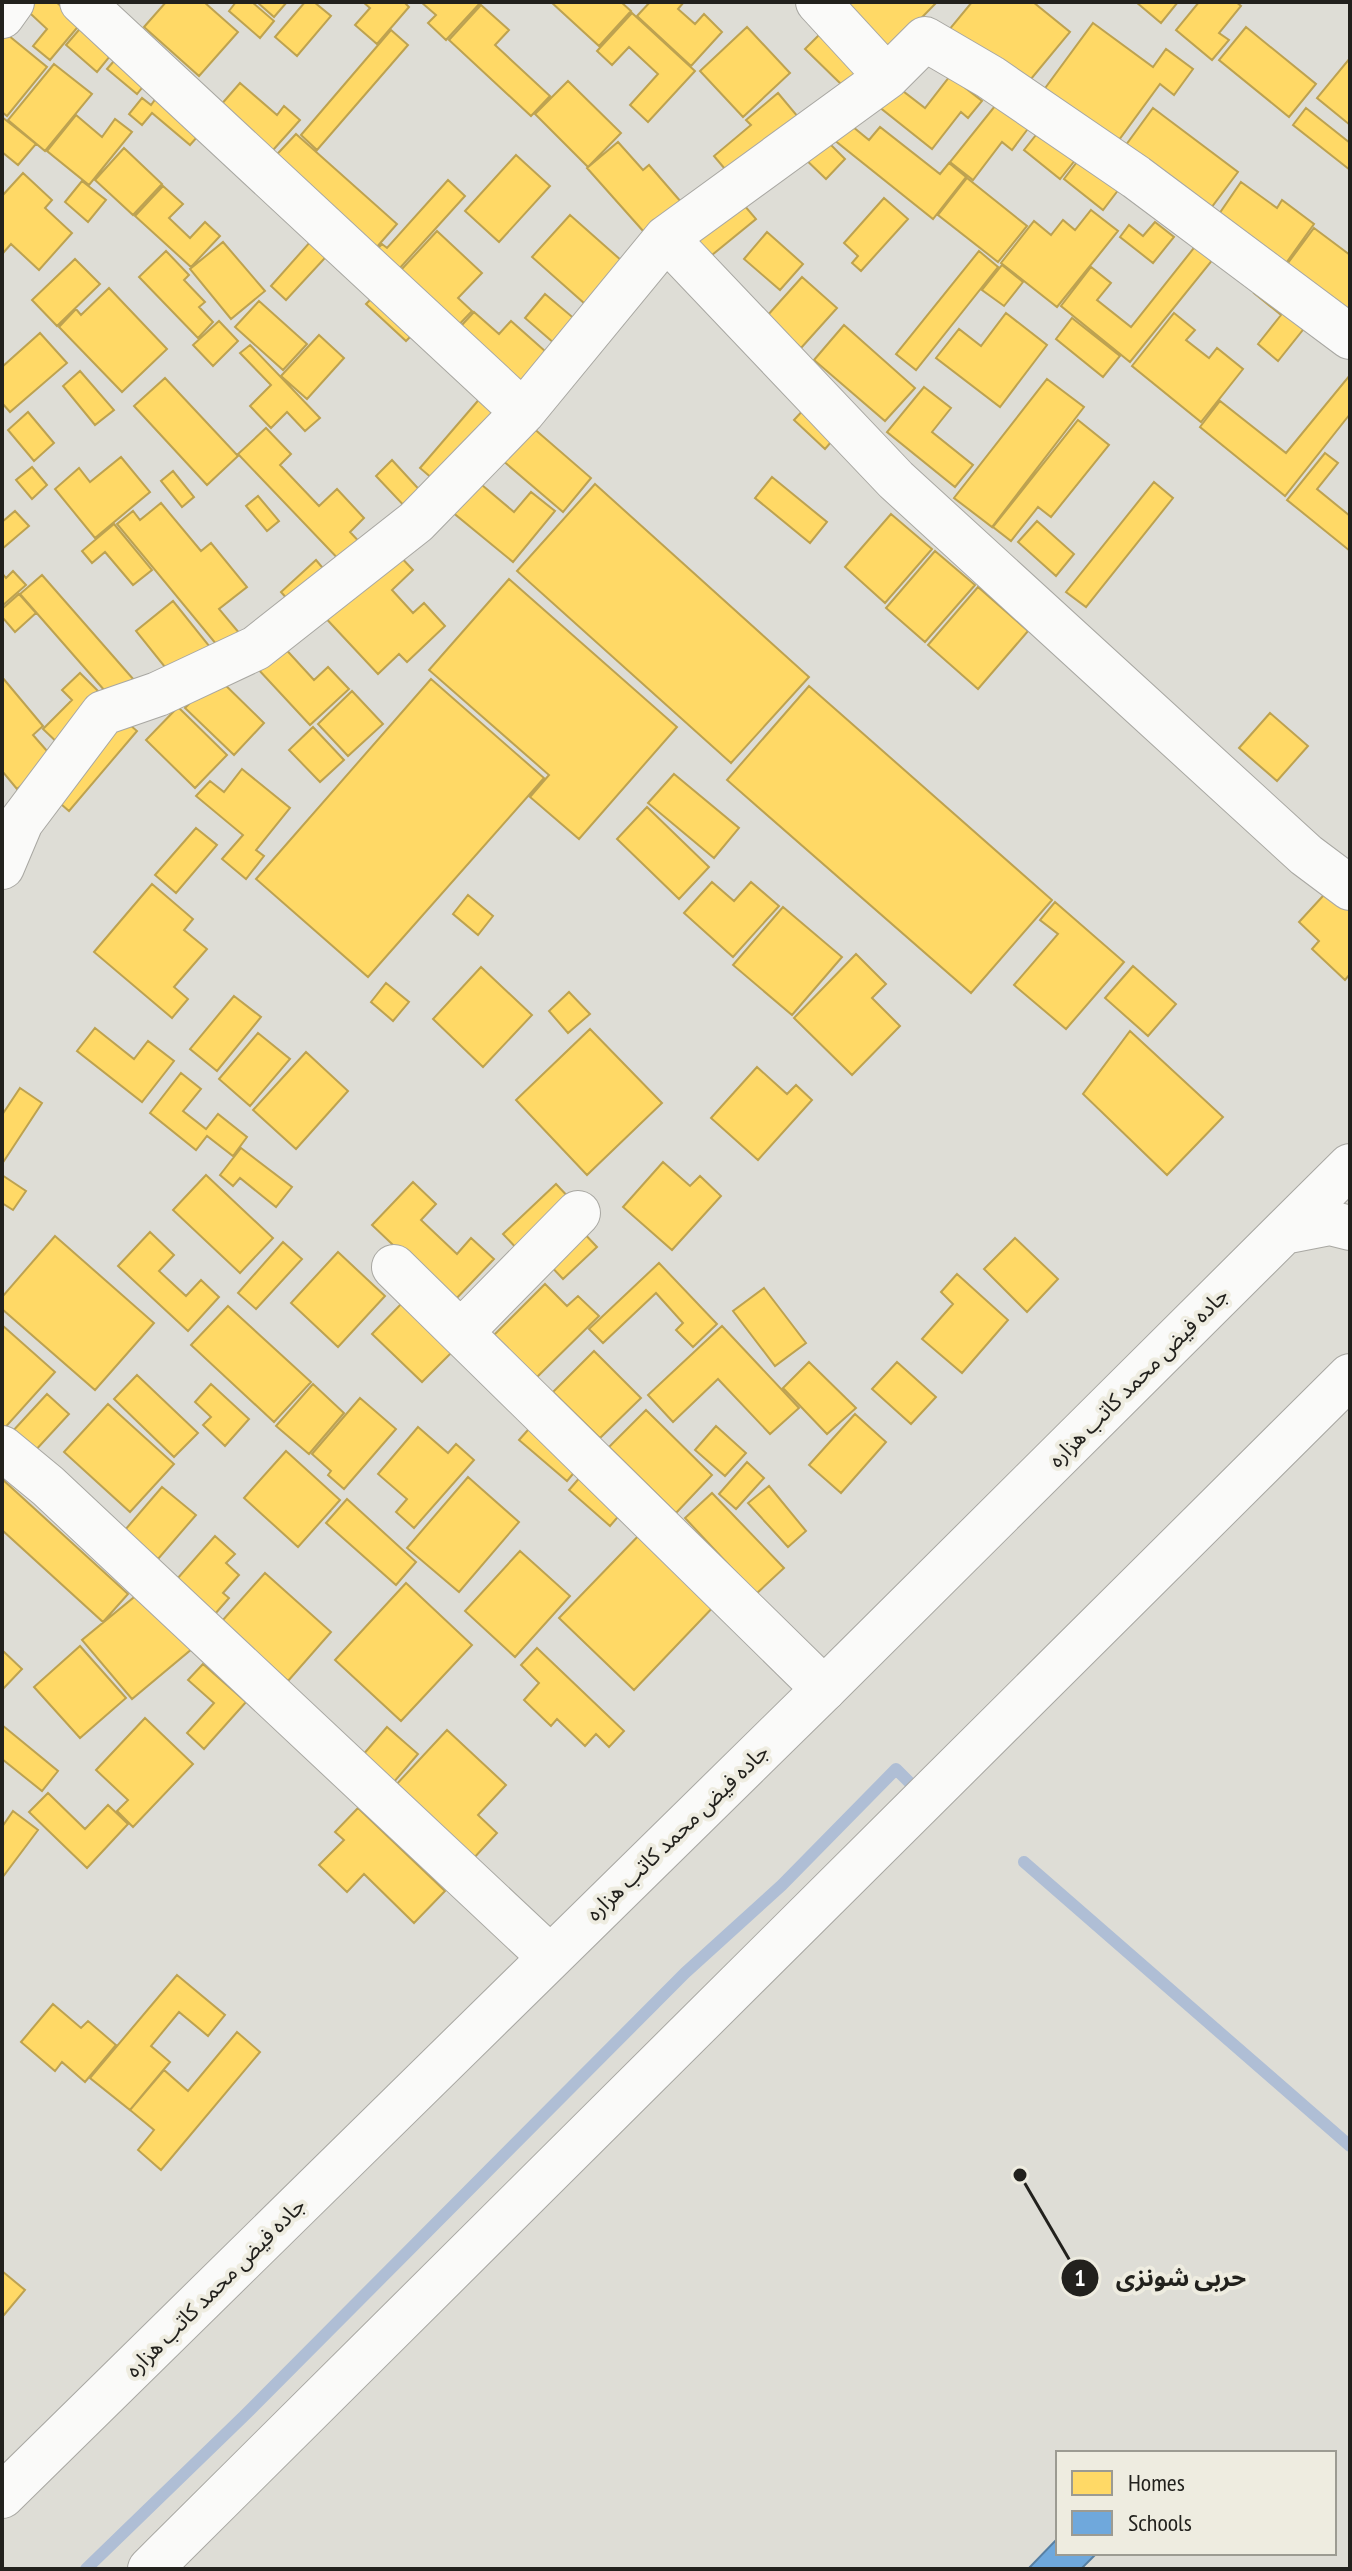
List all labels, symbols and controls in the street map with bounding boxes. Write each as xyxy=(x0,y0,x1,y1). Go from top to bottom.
street label: جاده فیض محمد کاتب هزاره xyxy=(1042,1281,1234,1473)
street label: جاده فیض محمد کاتب هزاره xyxy=(580,1737,774,1927)
street label: جاده فیض محمد کاتب هزاره xyxy=(119,2191,311,2383)
callout: حربی شونزی xyxy=(1060,2254,1262,2302)
text: 1 xyxy=(1074,2262,1086,2293)
text: حربی شونزی xyxy=(1116,2262,1246,2293)
legend xyxy=(1056,2451,1336,2555)
text: Homes xyxy=(1128,2467,1185,2498)
text: Schools xyxy=(1128,2507,1192,2538)

